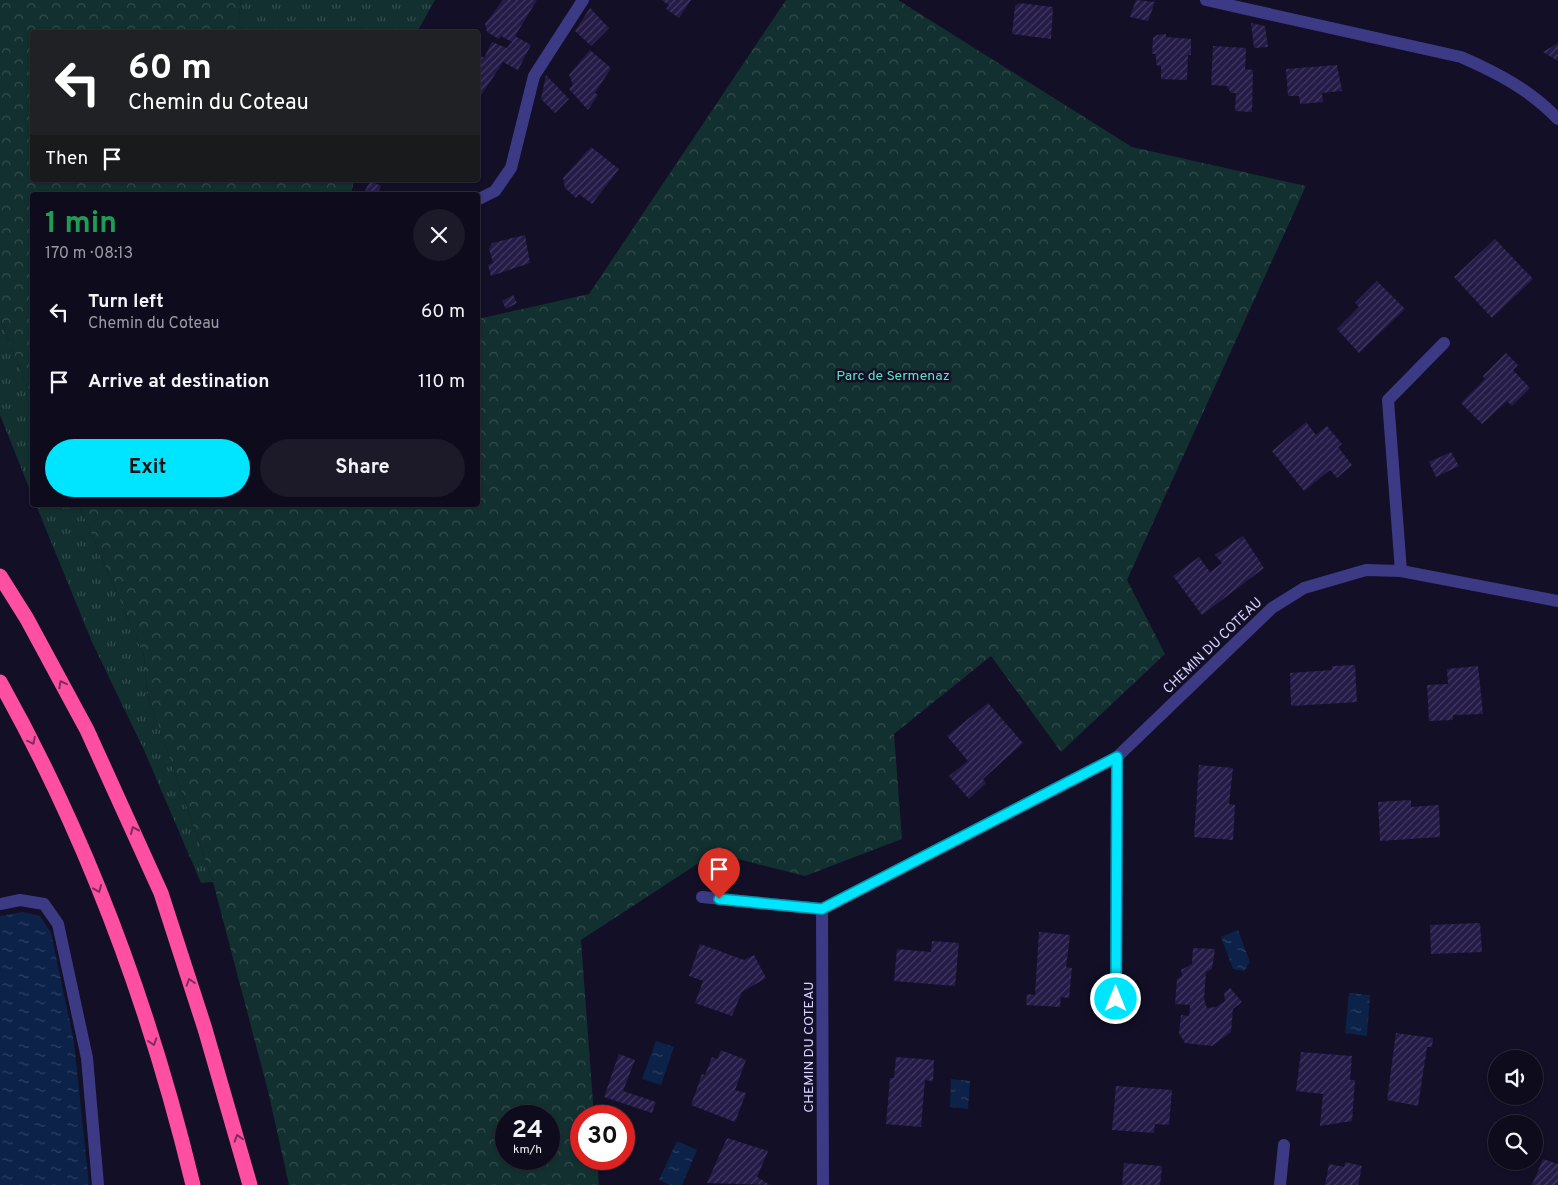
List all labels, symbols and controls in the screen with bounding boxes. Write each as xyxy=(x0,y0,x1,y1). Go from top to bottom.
text: 60 m xyxy=(128,47,212,91)
icon: left xyxy=(45,50,110,115)
text: Chemin du Coteau xyxy=(128,90,309,117)
icon: arrive xyxy=(98,145,126,173)
text: Then xyxy=(45,147,88,171)
text: 1 min xyxy=(45,206,117,243)
button: close xyxy=(413,209,465,261)
text: 170 m · 08:13 xyxy=(45,244,133,264)
text: Turn left xyxy=(88,290,164,314)
icon: left xyxy=(45,298,73,326)
text: 60 m xyxy=(421,300,465,324)
text: Chemin du Coteau xyxy=(88,314,220,334)
icon: arrive xyxy=(45,368,73,396)
park label: Parc de Sermenaz xyxy=(836,368,950,385)
text: Arrive at destination xyxy=(88,370,269,394)
text: 110 m xyxy=(418,370,465,394)
button: Exit xyxy=(45,439,250,497)
button: Share xyxy=(260,439,465,497)
street label: CHEMIN DU COTEAU xyxy=(1160,594,1266,698)
one-way arrow xyxy=(58,681,68,690)
one-way arrow xyxy=(25,735,35,744)
one-way arrow xyxy=(129,826,140,835)
pin xyxy=(698,848,740,899)
icon: arrive xyxy=(705,855,733,883)
one-way arrow xyxy=(93,884,103,892)
position arrow xyxy=(1089,972,1141,1024)
one-way arrow xyxy=(186,979,196,987)
street label: CHEMIN DU COTEAU xyxy=(801,981,818,1113)
one-way arrow xyxy=(148,1037,158,1045)
map controls xyxy=(1488,1050,1543,1170)
button: sound xyxy=(1488,1050,1543,1105)
speed limit sign: 30 xyxy=(570,1105,635,1170)
text: 24 xyxy=(512,1115,543,1147)
button: search xyxy=(1488,1115,1543,1170)
one-way arrow xyxy=(233,1134,243,1142)
text: km/h xyxy=(513,1142,542,1158)

